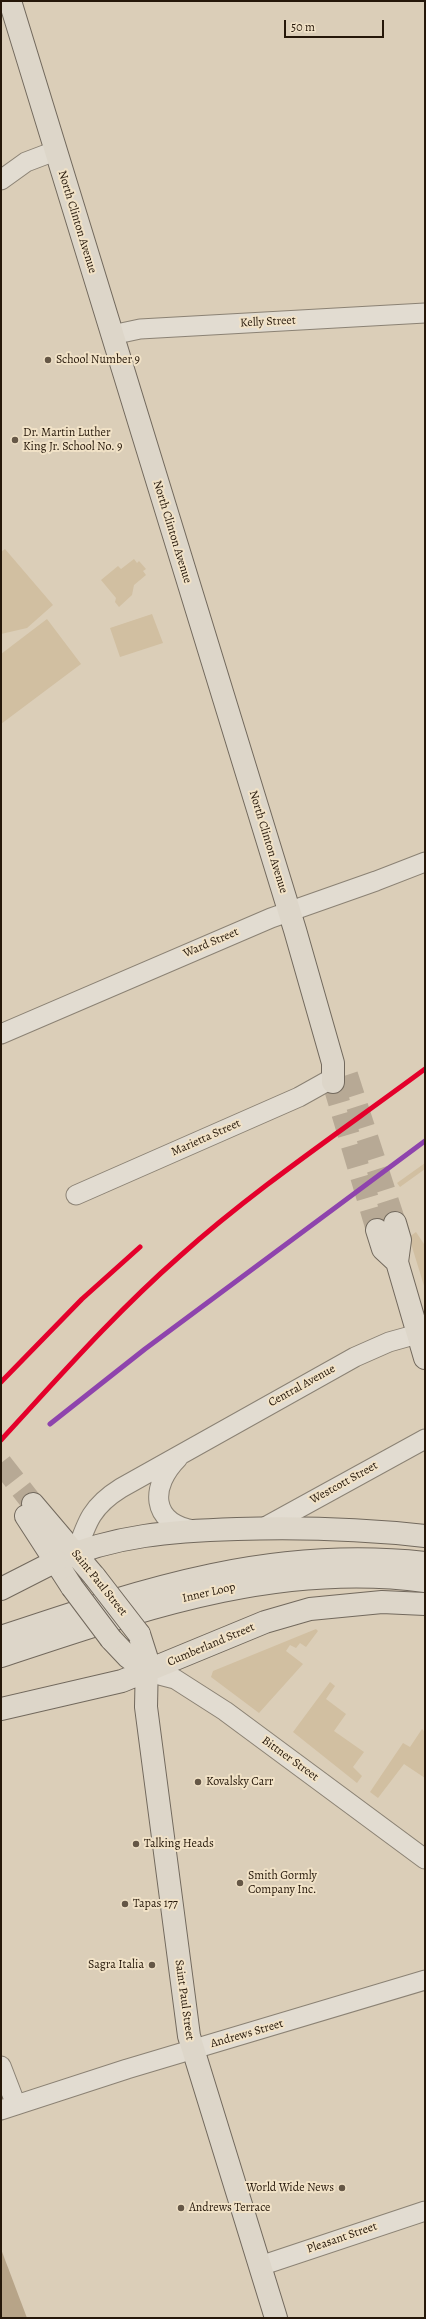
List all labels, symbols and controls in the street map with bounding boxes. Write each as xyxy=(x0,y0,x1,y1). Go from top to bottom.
scale bar xyxy=(286,12,386,38)
text: 50 m xyxy=(291,19,315,35)
street label: North Clinton Avenue xyxy=(55,169,99,275)
street label: Kelly Street xyxy=(240,313,296,331)
place label: School Number 9 xyxy=(56,353,140,367)
marker: School Number 9 xyxy=(43,355,53,365)
place label: Dr. Martin Luther King Jr. School No. 9 xyxy=(23,426,122,454)
marker: Dr. Martin Luther King Jr. School No. 9 xyxy=(10,435,20,445)
street label: North Clinton Avenue xyxy=(150,479,194,585)
street label: North Clinton Avenue xyxy=(246,789,290,895)
street label: Ward Street xyxy=(181,925,241,961)
street label: Marietta Street xyxy=(169,1116,243,1160)
street label: Central Avenue xyxy=(266,1362,338,1410)
street label: Westcott Street xyxy=(308,1458,380,1508)
street label: Saint Paul Street xyxy=(68,1547,130,1619)
street label: Inner Loop xyxy=(181,1580,237,1606)
street label: Cumberland Street xyxy=(165,1620,257,1670)
street label: Bittner Street xyxy=(259,1734,321,1784)
place label: Kovalsky Carr xyxy=(206,1775,273,1789)
marker: Kovalsky Carr xyxy=(193,1777,203,1787)
place label: Talking Heads xyxy=(144,1837,214,1851)
marker: Talking Heads xyxy=(131,1839,141,1849)
place label: Smith Gormly Company Inc. xyxy=(248,1869,317,1897)
marker: Smith Gormly Company Inc. xyxy=(235,1878,245,1888)
place label: Tapas 177 xyxy=(133,1897,178,1911)
marker: Tapas 177 xyxy=(120,1899,130,1909)
place label: Sagra Italia xyxy=(88,1958,144,1972)
street label: Saint Paul Street xyxy=(171,1959,197,2041)
marker: Sagra Italia xyxy=(147,1960,157,1970)
street label: Andrews Street xyxy=(209,2017,285,2051)
place label: World Wide News xyxy=(246,2181,334,2195)
marker: World Wide News xyxy=(337,2183,347,2193)
place label: Andrews Terrace xyxy=(189,2201,270,2215)
marker: Andrews Terrace xyxy=(176,2203,186,2213)
street label: Pleasant Street xyxy=(305,2219,379,2257)

